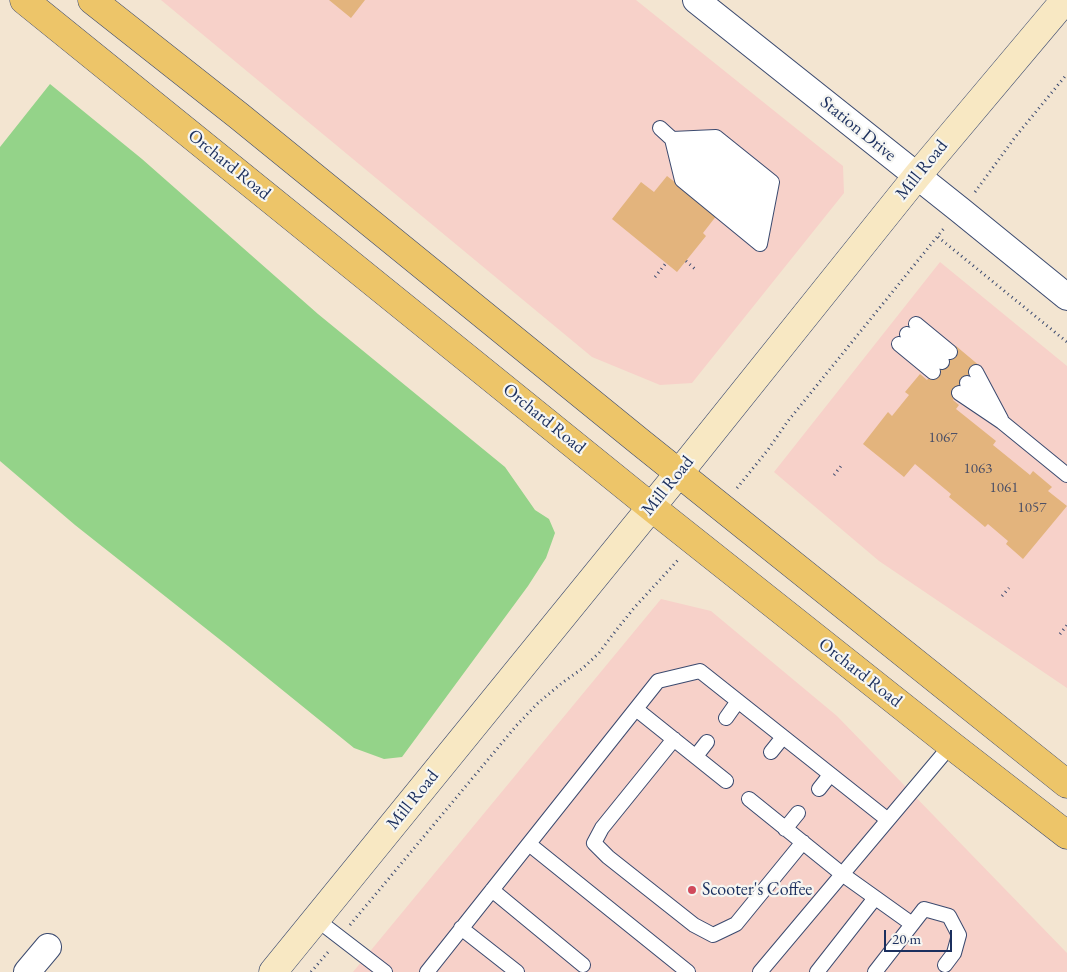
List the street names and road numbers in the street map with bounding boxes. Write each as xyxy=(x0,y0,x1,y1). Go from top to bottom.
street label: Station Drive xyxy=(816,92,900,166)
street label: Orchard Road xyxy=(183,125,275,205)
street label: Mill Road xyxy=(891,136,953,204)
street label: Orchard Road xyxy=(498,379,590,459)
street label: Mill Road xyxy=(637,452,699,520)
street label: Orchard Road xyxy=(814,634,906,712)
street label: Mill Road xyxy=(382,766,444,834)

